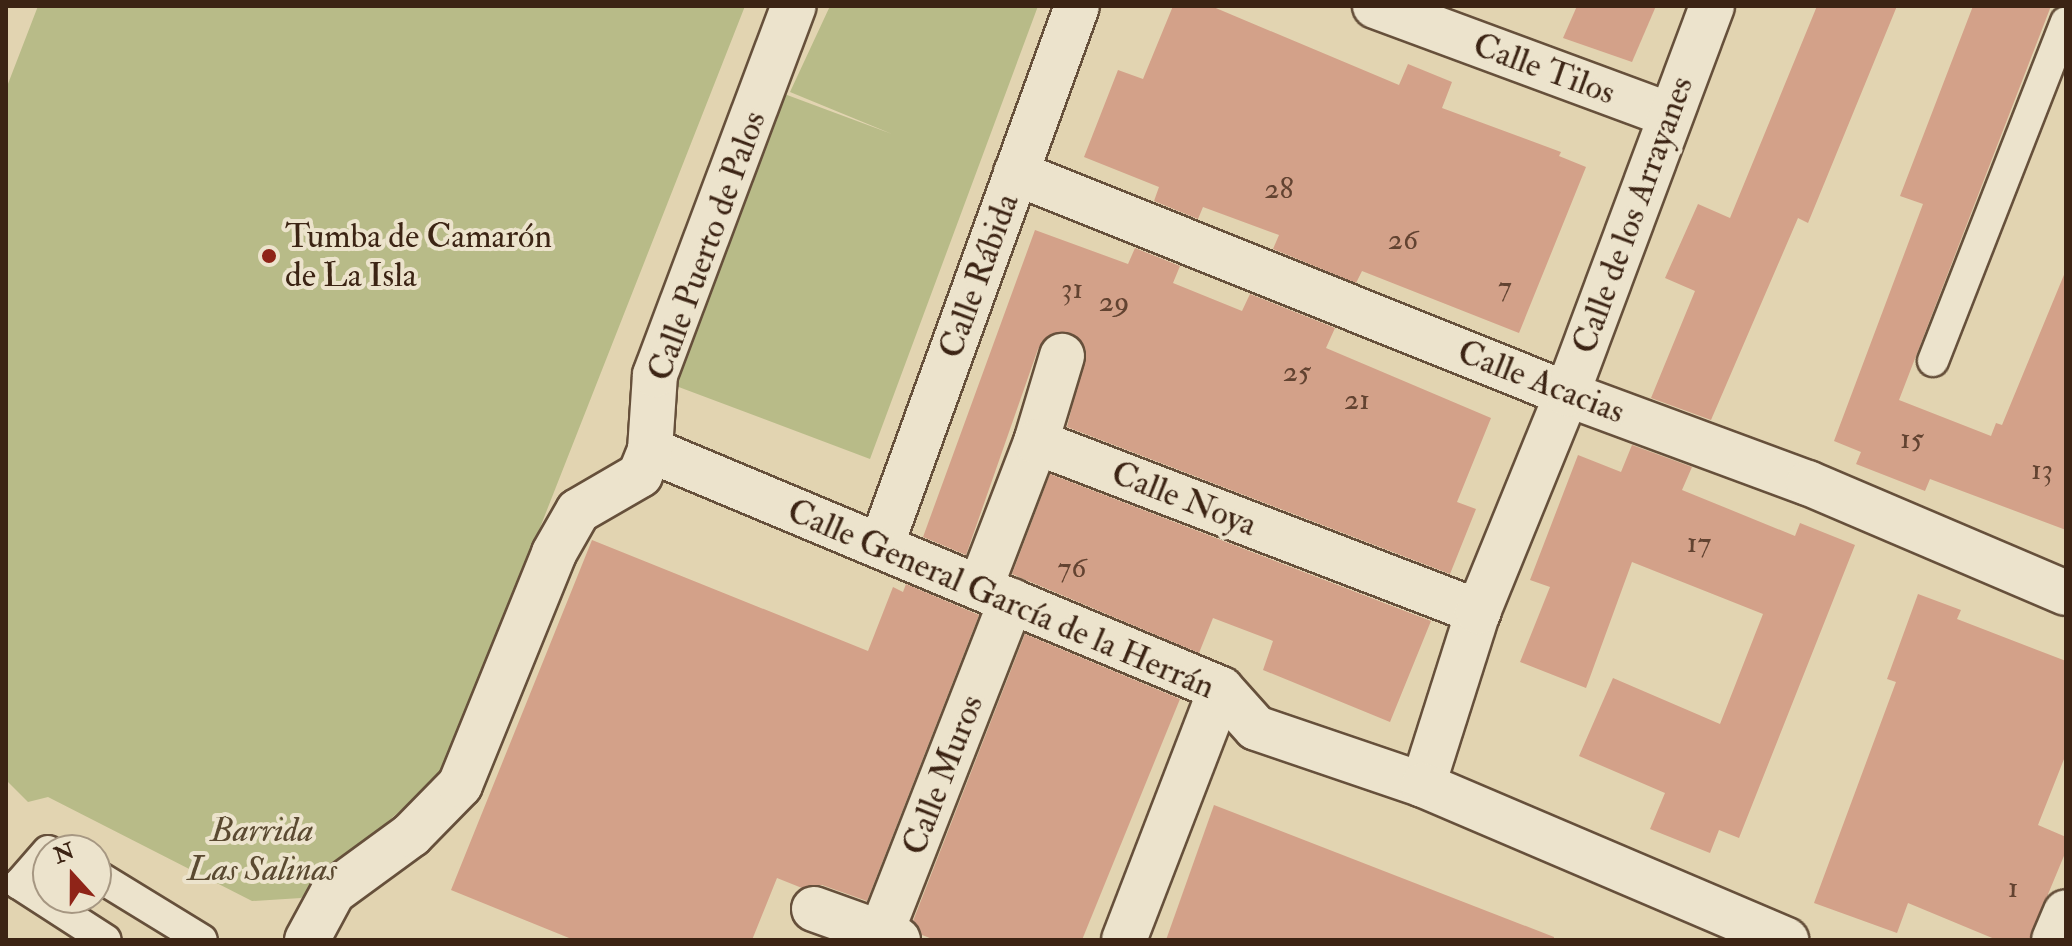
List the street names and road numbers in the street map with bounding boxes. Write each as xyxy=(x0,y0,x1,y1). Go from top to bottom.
street label: Calle Tilos xyxy=(1468,25,1620,113)
street label: Calle de los Arrayanes xyxy=(1564,71,1702,359)
street label: Calle Puerto de Palos xyxy=(639,106,775,386)
street label: Calle Rábida xyxy=(930,188,1028,364)
street label: Calle Acacias xyxy=(1452,332,1630,432)
street label: Calle Noya xyxy=(1106,453,1262,545)
street label: Calle General García de la Herrán xyxy=(781,490,1221,708)
street label: Calle Muros xyxy=(894,689,992,861)

